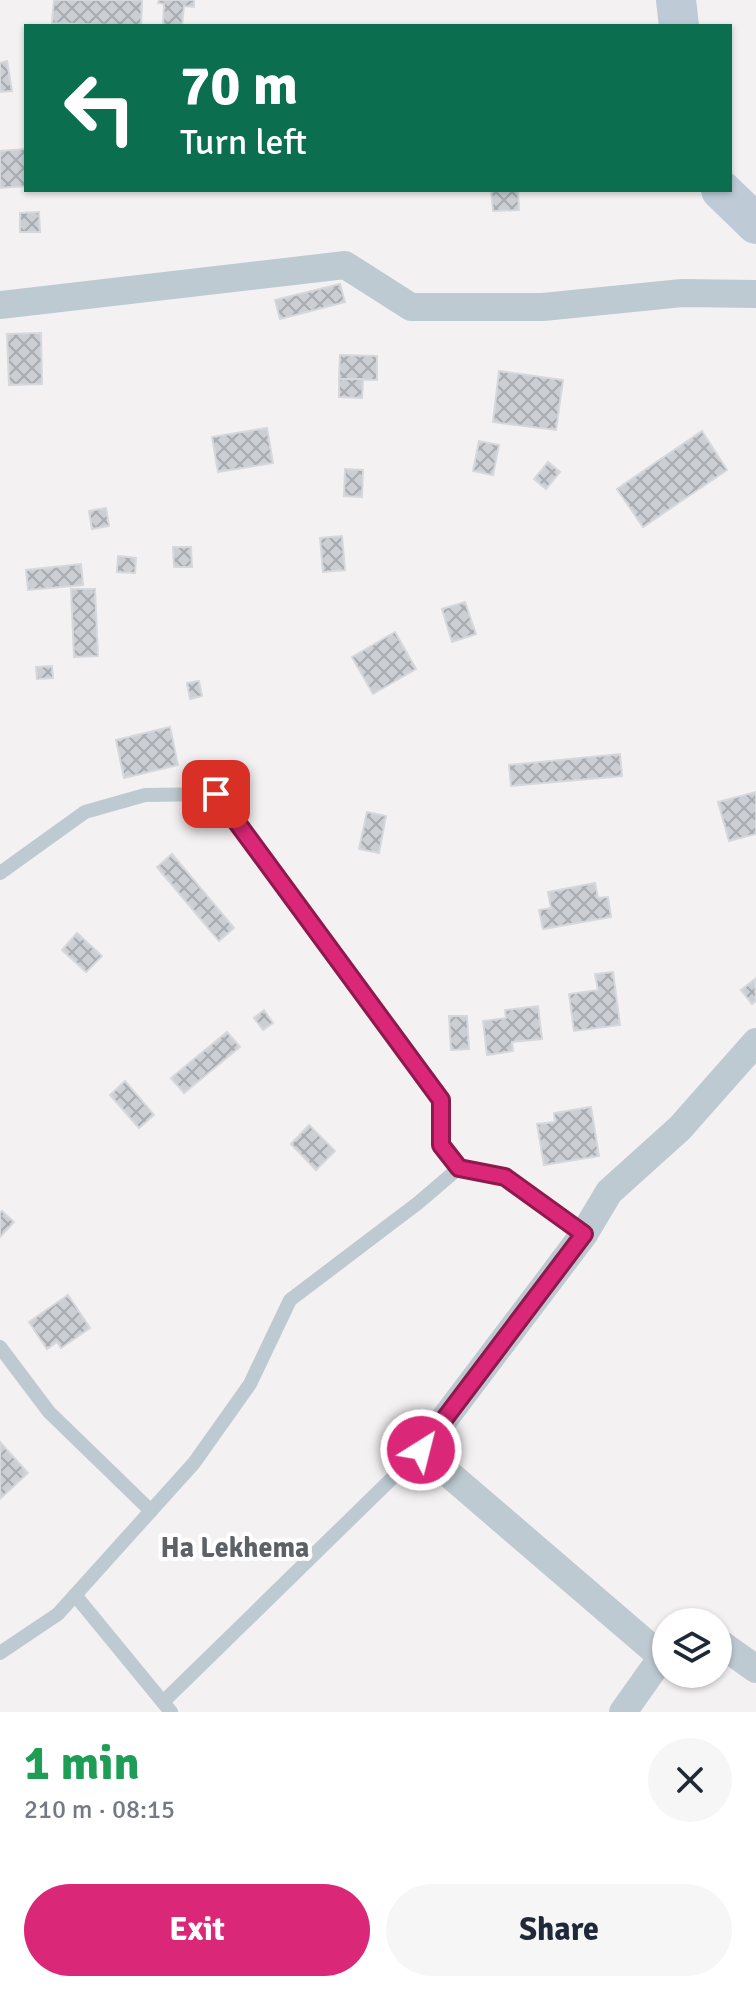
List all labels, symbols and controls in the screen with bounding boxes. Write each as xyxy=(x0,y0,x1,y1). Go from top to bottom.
text: 70 m xyxy=(180,51,298,120)
icon: left xyxy=(48,56,152,160)
text: Turn left xyxy=(180,120,307,165)
pin xyxy=(182,760,250,828)
icon: arrive xyxy=(194,772,238,816)
position arrow xyxy=(379,1408,463,1492)
district label: Ha Lekhema xyxy=(161,1531,309,1565)
map controls xyxy=(652,1608,732,1688)
button: layers xyxy=(652,1608,732,1688)
text: 1 min xyxy=(24,1734,140,1793)
button: close xyxy=(648,1738,732,1822)
text: 210 m · 08:15 xyxy=(24,1794,175,1826)
button: Exit xyxy=(24,1884,370,1976)
button: Share xyxy=(386,1884,732,1976)

